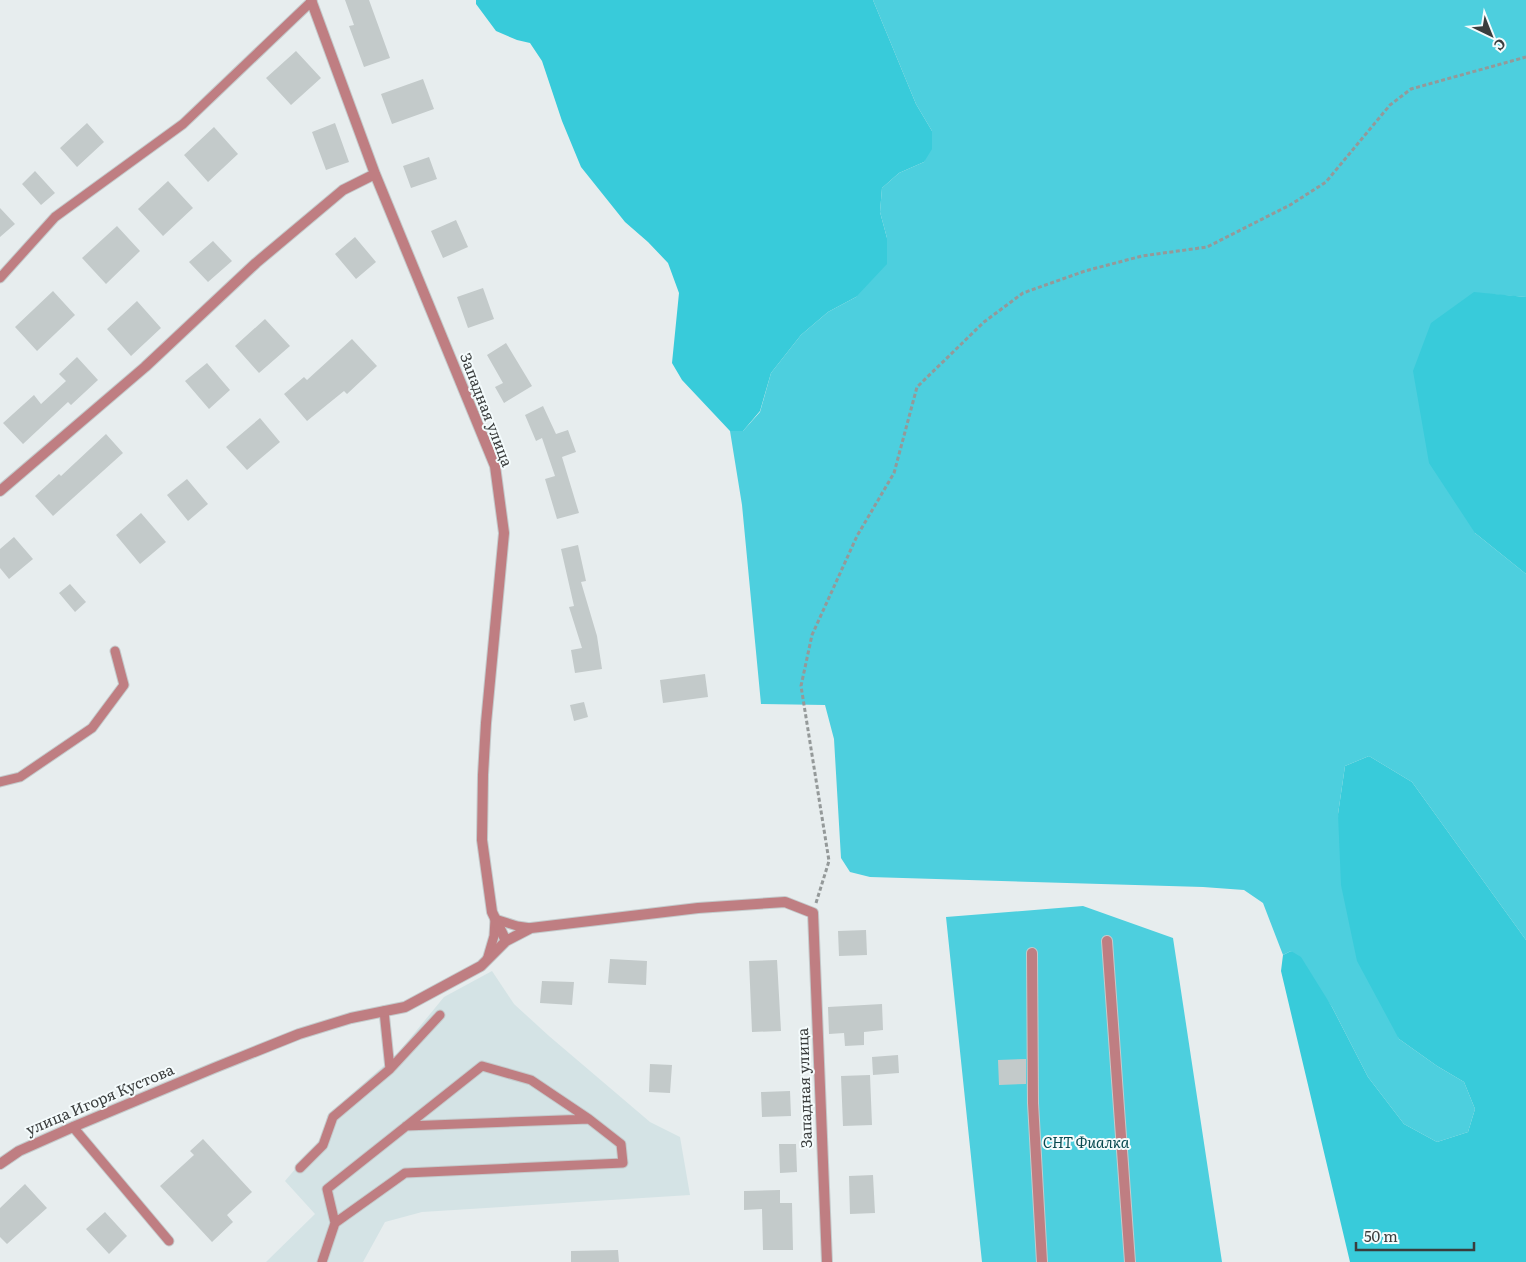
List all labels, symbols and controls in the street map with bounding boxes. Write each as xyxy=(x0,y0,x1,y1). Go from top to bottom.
north arrow xyxy=(1466,10,1516,60)
text: С xyxy=(1490,35,1511,56)
street label: Западная улица xyxy=(455,349,520,471)
street label: Западная улица xyxy=(790,1027,817,1149)
street label: улица Игоря Кустова xyxy=(22,1057,178,1140)
park label: СНТ Фиалка xyxy=(1043,1130,1130,1153)
scale bar xyxy=(1356,1220,1474,1252)
text: 50 m xyxy=(1364,1224,1398,1247)

